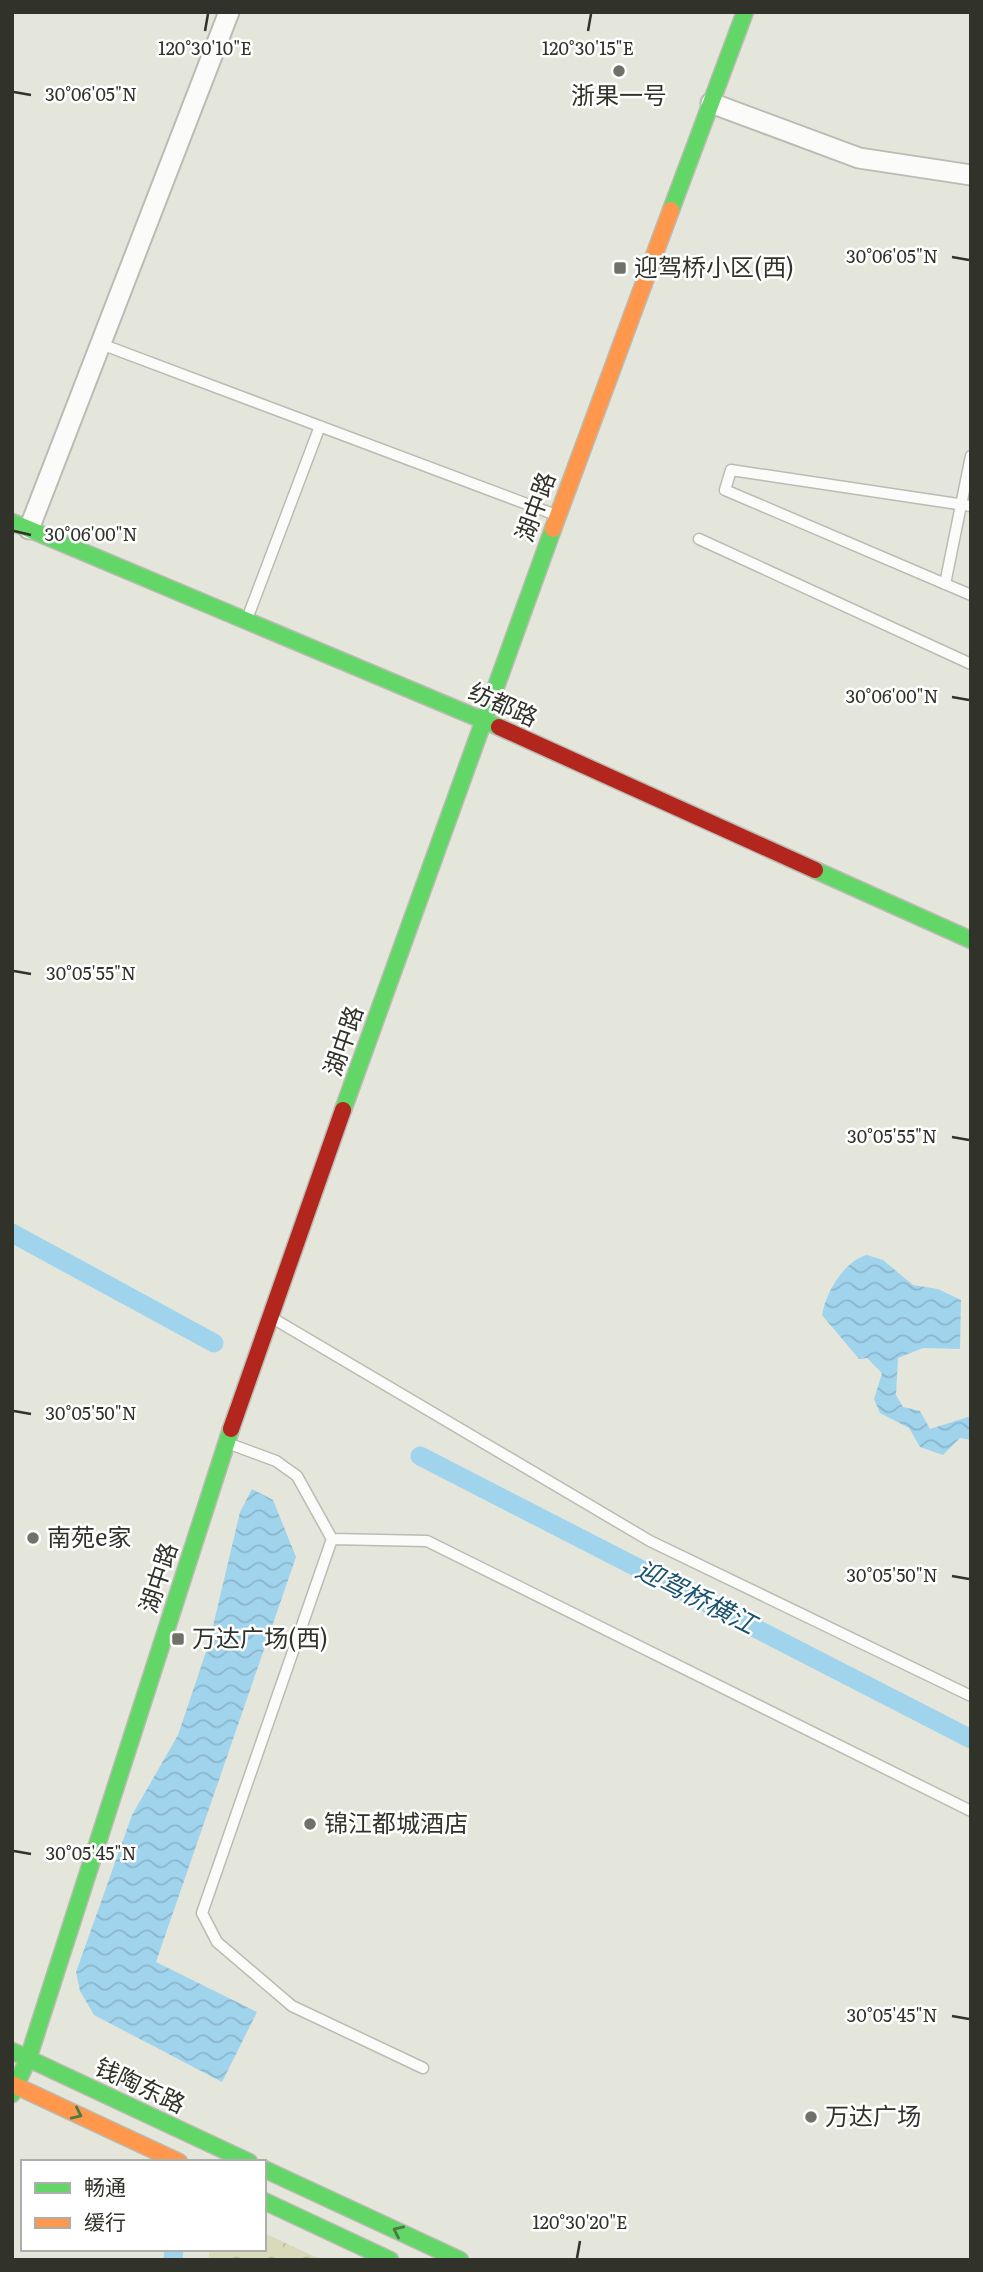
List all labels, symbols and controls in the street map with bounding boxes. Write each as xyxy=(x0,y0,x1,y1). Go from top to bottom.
text: 120°30'10"E xyxy=(158,34,252,61)
text: 120°30'15"E xyxy=(542,34,634,61)
marker: 浙果一号 xyxy=(611,63,627,79)
place label: 浙果一号 xyxy=(571,76,667,111)
text: 30°06'05"N xyxy=(45,80,137,107)
text: 30°06'05"N xyxy=(846,242,938,269)
place label: 迎驾桥小区(西) xyxy=(634,248,794,283)
marker: 迎驾桥小区(西) xyxy=(612,260,628,276)
street label: 湖中路 xyxy=(505,466,562,546)
text: 30°06'00"N xyxy=(44,520,138,547)
street label: 纺都路 xyxy=(464,672,544,733)
text: 30°06'00"N xyxy=(845,682,939,709)
text: 30°05'55"N xyxy=(46,959,136,986)
street label: 湖中路 xyxy=(313,1000,370,1080)
text: 30°05'55"N xyxy=(847,1122,937,1149)
text: 30°05'50"N xyxy=(45,1399,137,1426)
place label: 南苑e家 xyxy=(47,1518,131,1553)
marker: 南苑e家 xyxy=(25,1530,41,1546)
street label: 湖中路 xyxy=(129,1538,184,1617)
water label: 迎驾桥横江 xyxy=(630,1548,767,1643)
text: 30°05'50"N xyxy=(846,1561,938,1588)
place label: 万达广场(西) xyxy=(192,1619,328,1654)
marker: 万达广场(西) xyxy=(170,1631,186,1647)
place label: 锦江都城酒店 xyxy=(324,1804,468,1839)
marker: 锦江都城酒店 xyxy=(302,1816,318,1832)
text: 30°05'45"N xyxy=(46,1839,136,1866)
text: 30°05'45"N xyxy=(847,2001,937,2028)
street label: 钱陶东路 xyxy=(90,2048,192,2120)
place label: 万达广场 xyxy=(825,2097,921,2132)
one-way arrow xyxy=(70,2106,82,2120)
marker: 万达广场 xyxy=(803,2109,819,2125)
legend xyxy=(21,2160,266,2251)
text: 畅通 xyxy=(84,2170,126,2201)
text: 缓行 xyxy=(84,2205,126,2236)
text: 120°30'20"E xyxy=(532,2208,628,2235)
one-way arrow xyxy=(393,2225,405,2239)

